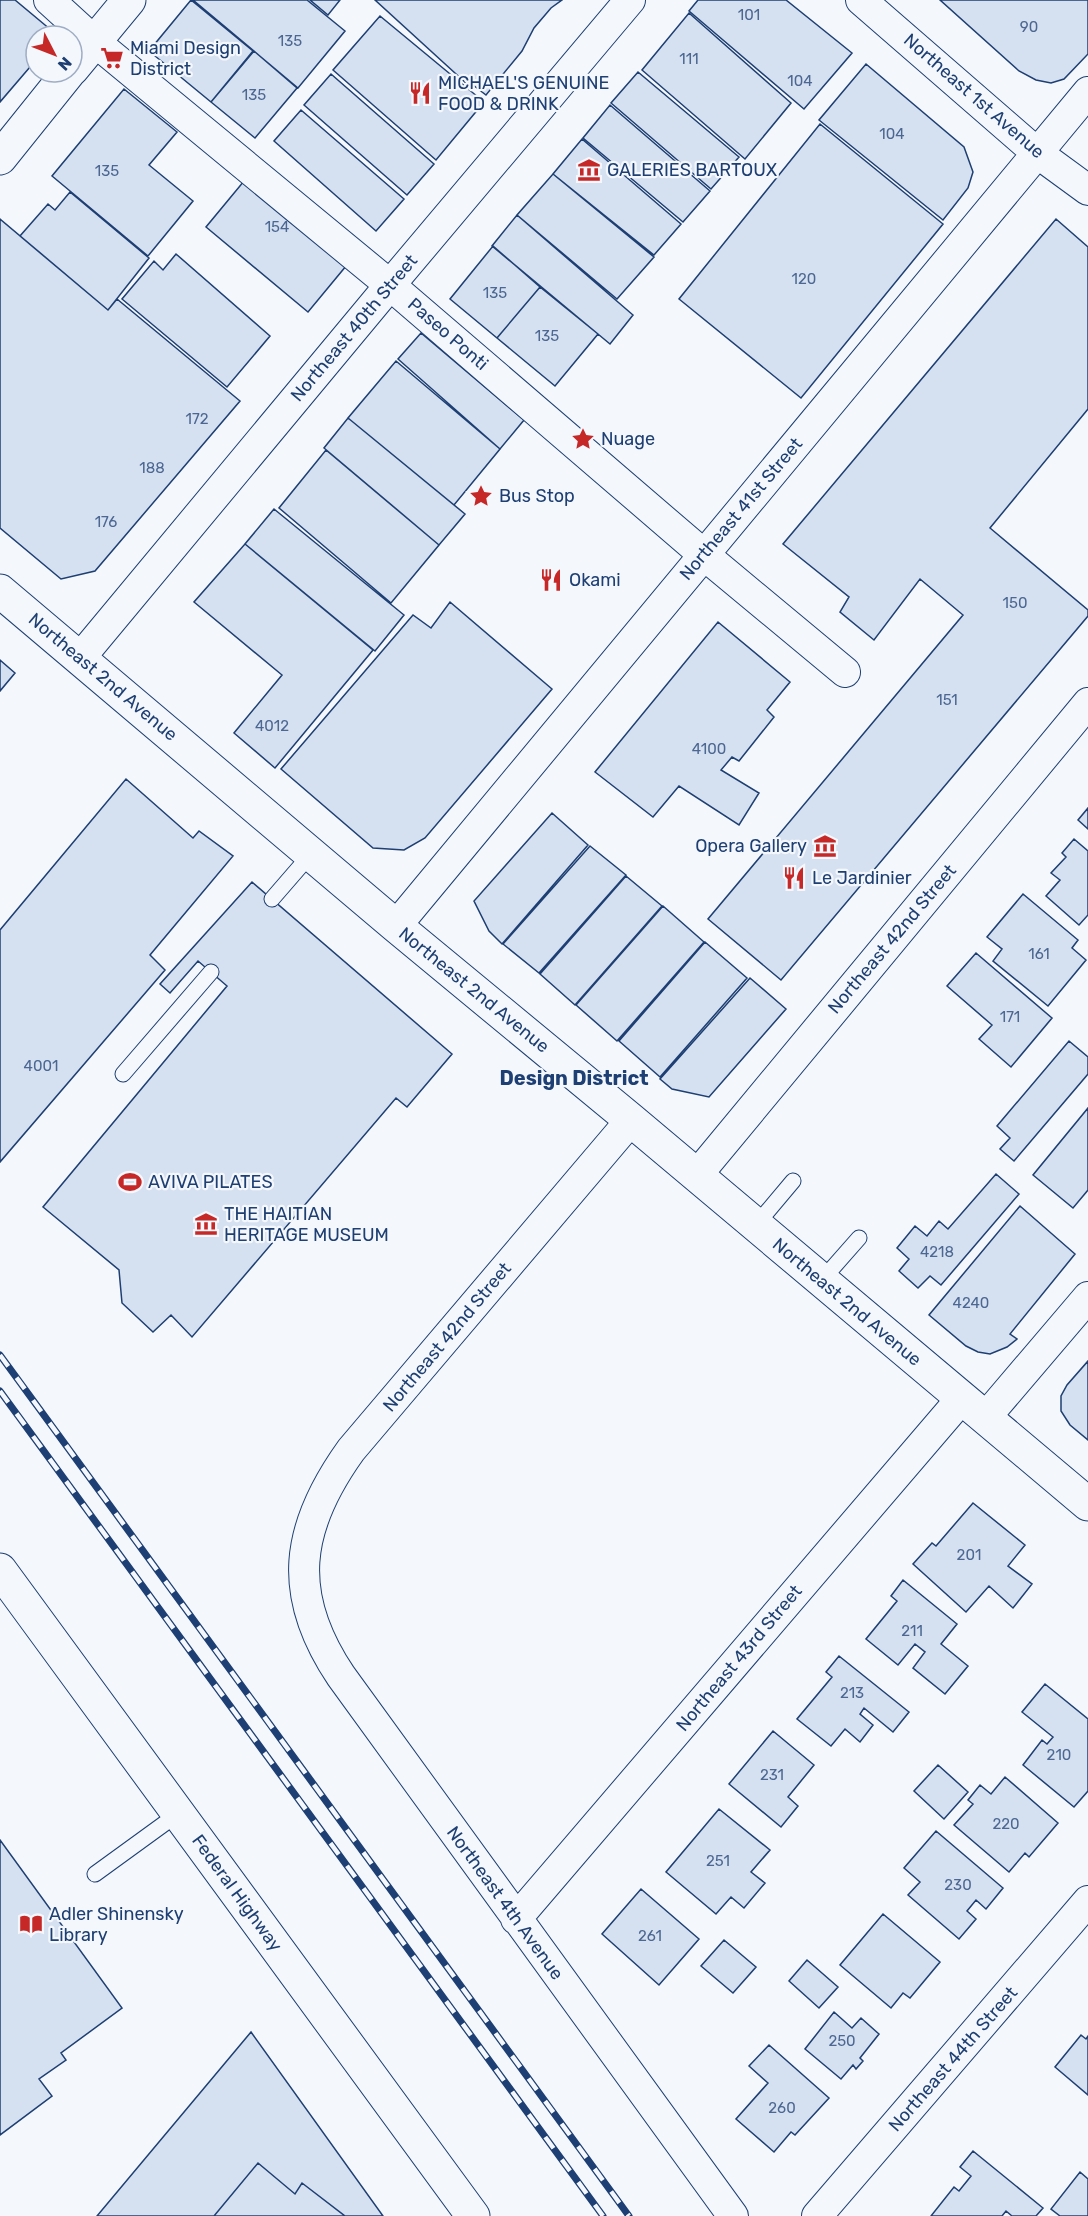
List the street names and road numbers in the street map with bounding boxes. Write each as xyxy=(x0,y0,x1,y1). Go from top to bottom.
street label: Northeast 1st Avenue xyxy=(899,29,1049,163)
street label: Northeast 40th Street xyxy=(286,250,422,406)
street label: Paseo Ponti xyxy=(403,293,493,375)
street label: Northeast 41st Street xyxy=(675,433,807,585)
street label: Northeast 2nd Avenue xyxy=(24,608,182,746)
street label: Northeast 42nd Street xyxy=(823,860,961,1018)
street label: Northeast 2nd Avenue xyxy=(394,922,554,1058)
street label: Northeast 2nd Avenue xyxy=(768,1233,926,1371)
street label: Northeast 42nd Street xyxy=(378,1258,516,1416)
street label: Northeast 43rd Street xyxy=(671,1580,807,1736)
street label: Northeast 4th Avenue xyxy=(442,1822,568,1984)
street label: Federal Highway xyxy=(187,1830,287,1956)
street label: Northeast 44th Street xyxy=(884,1982,1022,2136)

